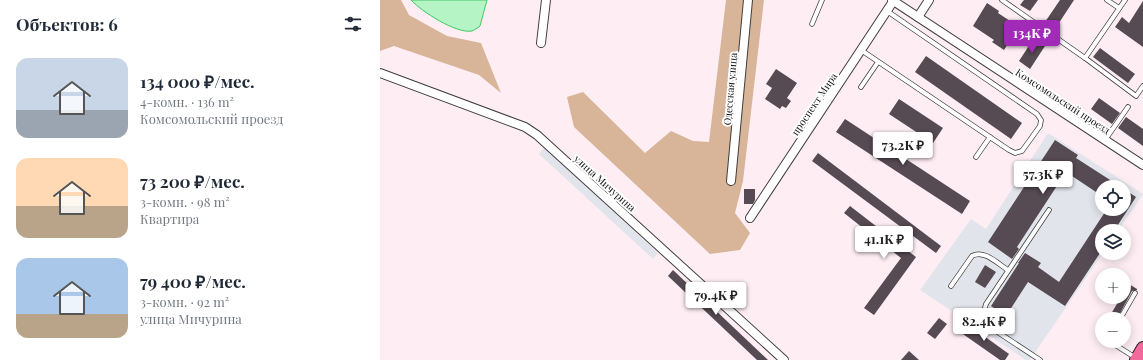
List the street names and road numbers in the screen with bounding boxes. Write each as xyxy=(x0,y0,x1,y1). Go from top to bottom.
street label: Одесская улица xyxy=(720,52,740,126)
street label: Комсомольский проезд xyxy=(1013,65,1114,137)
street label: проспект Мира xyxy=(788,70,840,138)
street label: улица Мичурина xyxy=(570,151,639,214)

